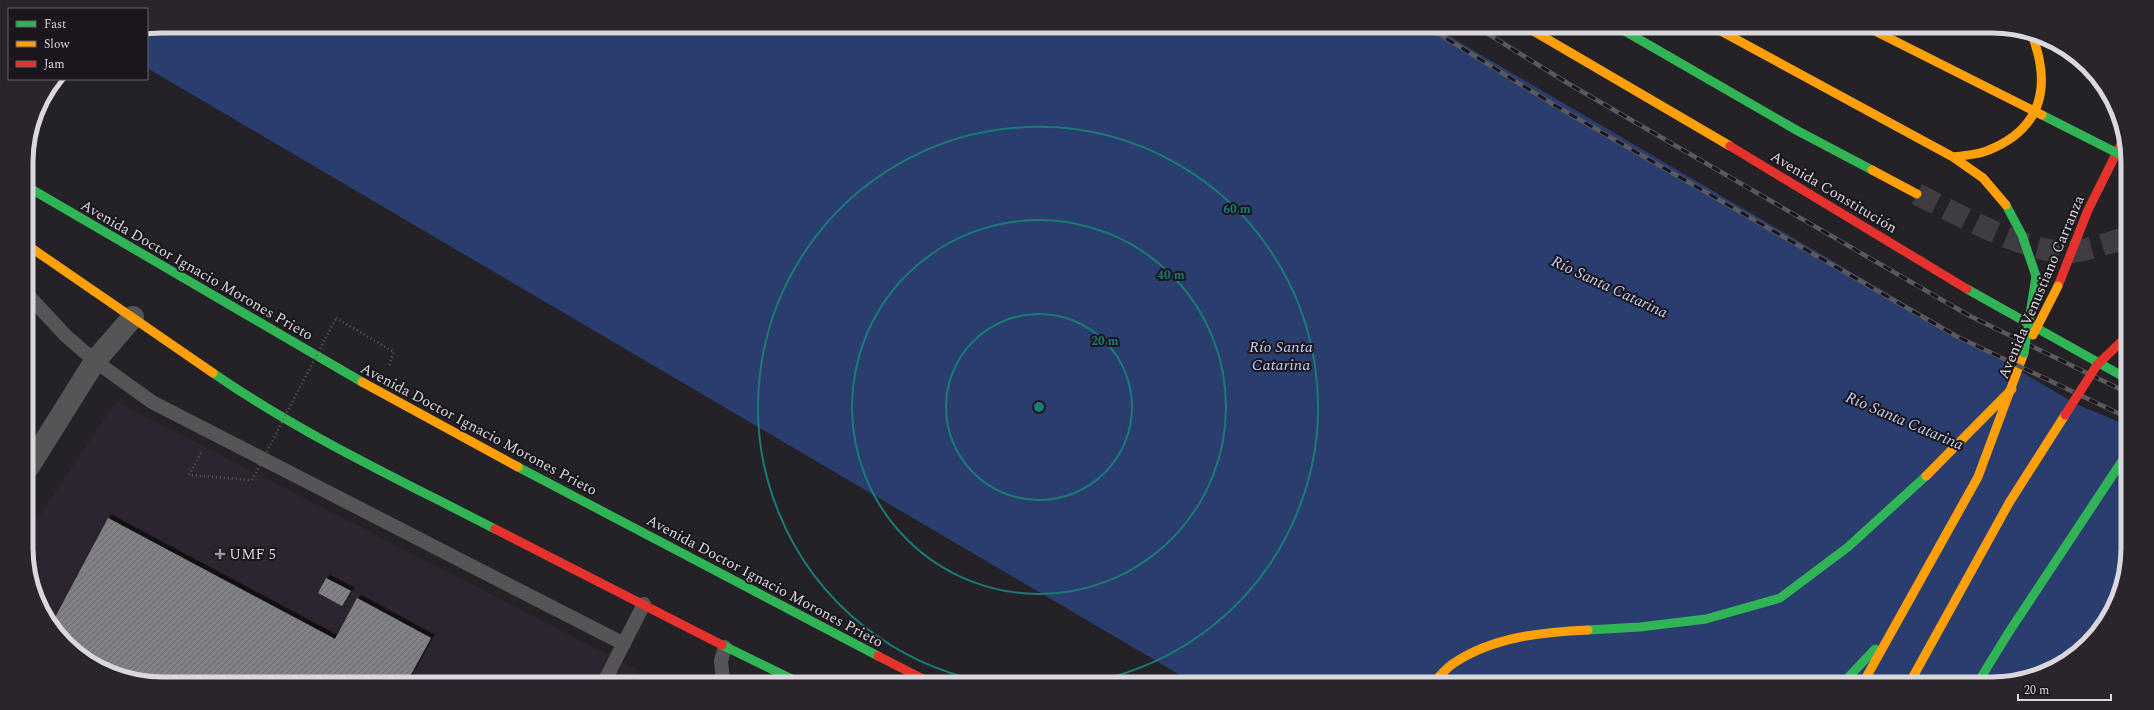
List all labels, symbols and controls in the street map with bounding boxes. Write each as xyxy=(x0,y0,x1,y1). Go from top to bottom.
legend xyxy=(8,8,148,80)
text: Fast xyxy=(44,15,66,34)
text: Slow xyxy=(44,35,70,54)
text: Jam xyxy=(44,55,65,74)
street label: Avenida Constitución xyxy=(1766,145,1902,240)
street label: Avenida Venustiano Carranza xyxy=(1992,191,2091,383)
street label: Avenida Doctor Ignacio Morones Prieto xyxy=(76,194,317,347)
text: 60 m xyxy=(1223,200,1251,219)
water label: Río Santa Catarina xyxy=(1547,249,1672,324)
text: 40 m xyxy=(1157,266,1185,285)
text: 20 m xyxy=(1091,332,1119,351)
water label: Río Santa Catarina xyxy=(1249,335,1313,377)
street label: Avenida Doctor Ignacio Morones Prieto xyxy=(356,357,601,502)
water label: Río Santa Catarina xyxy=(1842,385,1967,457)
centre of rings xyxy=(1032,400,1046,414)
street label: Avenida Doctor Ignacio Morones Prieto xyxy=(642,509,887,654)
place label: UMF 5 xyxy=(229,543,276,566)
marker: UMF 5 xyxy=(214,548,226,560)
scale bar xyxy=(2018,676,2111,702)
text: 20 m xyxy=(2024,681,2049,700)

